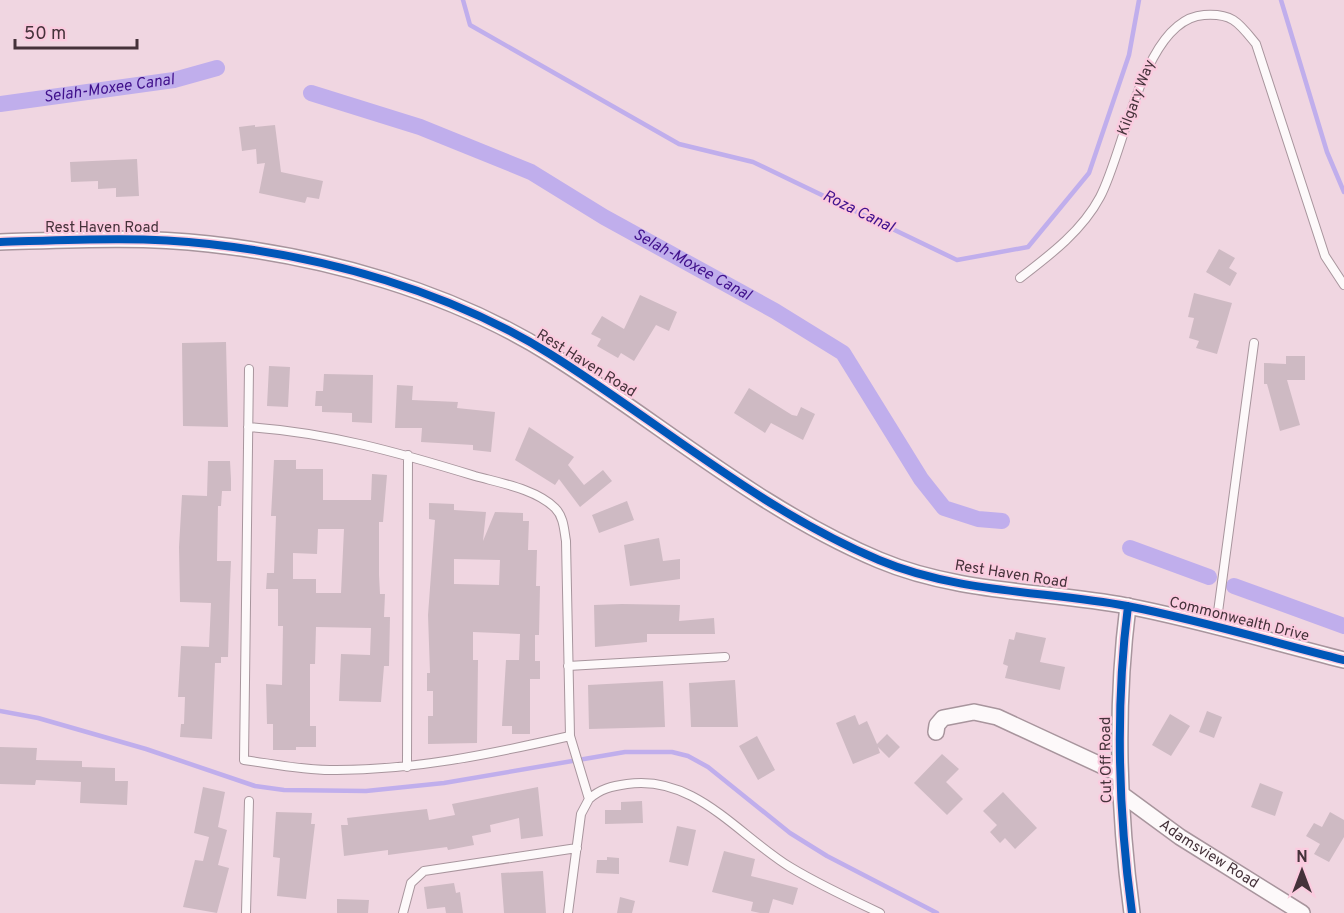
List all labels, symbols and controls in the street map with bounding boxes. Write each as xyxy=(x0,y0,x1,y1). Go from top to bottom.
scale bar xyxy=(15,12,136,50)
text: 50 m xyxy=(24,23,66,46)
street label: Kilgary Way xyxy=(1114,57,1160,138)
water label: Selah-Moxee Canal xyxy=(42,70,176,108)
water label: Roza Canal xyxy=(819,186,898,238)
street label: Rest Haven Road xyxy=(45,219,159,238)
water label: Selah-Moxee Canal xyxy=(629,225,755,306)
street label: Rest Haven Road xyxy=(533,326,639,402)
street label: Rest Haven Road xyxy=(953,557,1069,593)
street label: Commonwealth Drive xyxy=(1167,593,1311,647)
street label: Cut Off Road xyxy=(1097,717,1117,803)
street label: Adamsview Road xyxy=(1155,815,1262,893)
north arrow xyxy=(1272,841,1332,901)
text: N xyxy=(1296,848,1308,868)

